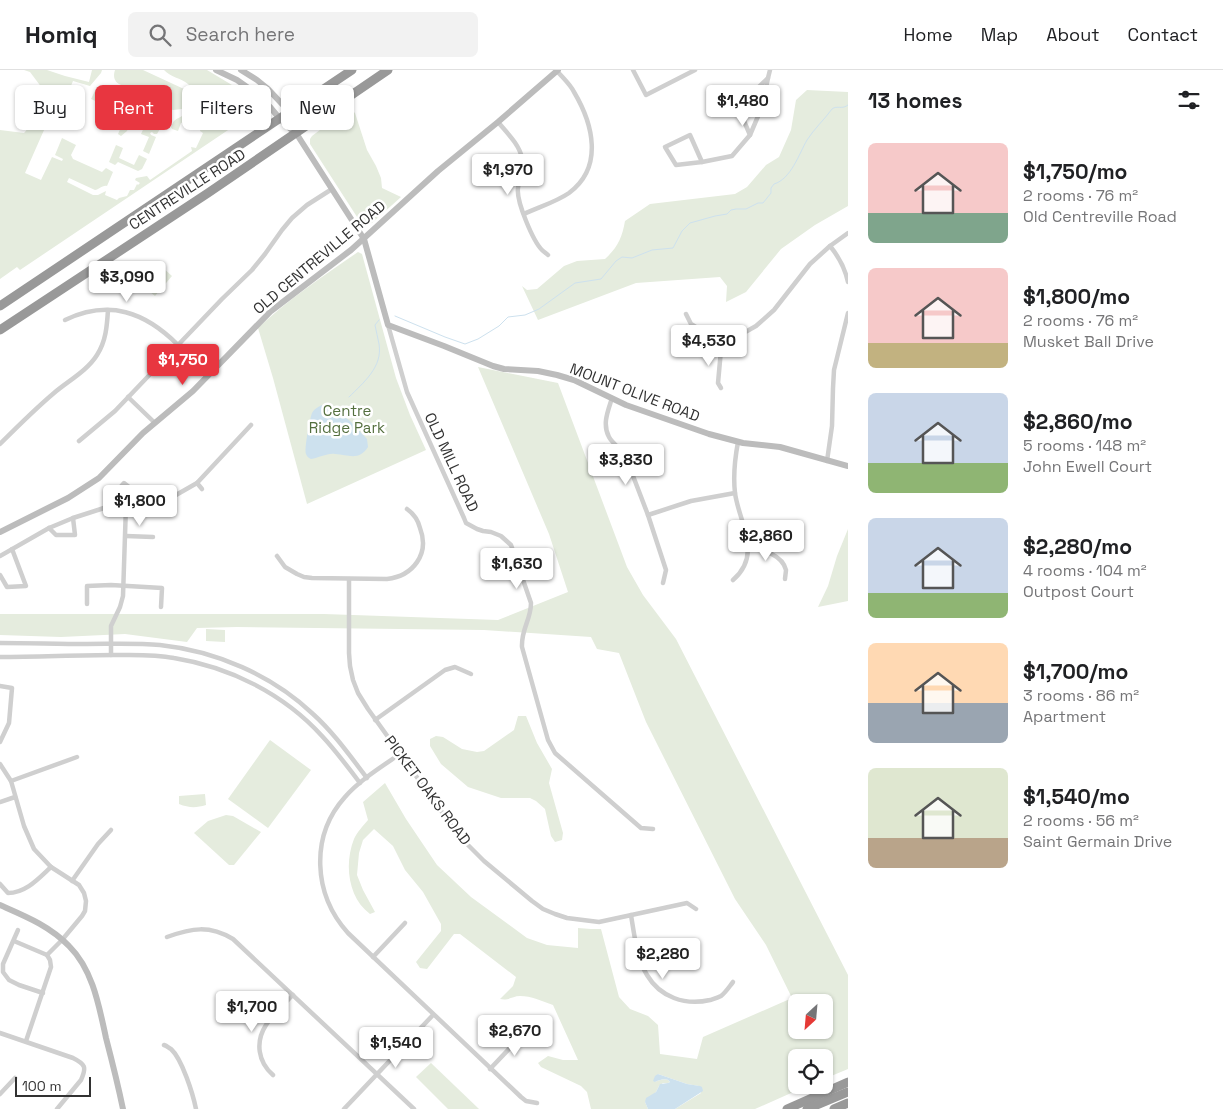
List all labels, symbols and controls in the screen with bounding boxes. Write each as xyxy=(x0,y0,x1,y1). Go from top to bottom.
search box xyxy=(128,12,478,57)
text: Homiq xyxy=(25,19,98,50)
icon: search xyxy=(146,21,174,49)
text: Search here xyxy=(186,22,295,47)
text: Home xyxy=(904,23,953,46)
text: Map xyxy=(981,23,1018,46)
text: About xyxy=(1046,23,1100,46)
text: Contact xyxy=(1128,23,1198,46)
chip: Buy xyxy=(15,85,85,130)
chip: Rent xyxy=(95,85,172,130)
chip: Filters xyxy=(182,85,271,130)
chip: New xyxy=(281,85,354,130)
pin: $1,480 xyxy=(702,85,784,127)
icon: filters xyxy=(1175,86,1203,114)
text: 13 homes xyxy=(868,87,962,114)
text: $1,480 xyxy=(717,90,769,111)
street label: CENTREVILLE ROAD xyxy=(125,144,249,234)
pin: $1,970 xyxy=(467,154,549,196)
text: $1,750/mo xyxy=(1023,158,1127,185)
text: $1,970 xyxy=(483,159,533,180)
icon: home xyxy=(908,163,968,223)
text: 2 rooms · 76 m² xyxy=(1023,185,1138,206)
street label: OLD CENTREVILLE ROAD xyxy=(249,196,389,318)
text: Old Centreville Road xyxy=(1023,206,1177,227)
pin: $3,090 xyxy=(86,260,168,303)
text: $3,090 xyxy=(100,266,154,287)
text: $1,800/mo xyxy=(1023,283,1130,310)
icon: home xyxy=(908,288,968,348)
text: 2 rooms · 76 m² xyxy=(1023,310,1138,331)
pin: $4,530 xyxy=(668,324,750,367)
text: $4,530 xyxy=(682,330,736,351)
text: Musket Ball Drive xyxy=(1023,331,1154,352)
pin: $1,750 xyxy=(142,344,224,386)
text: $1,750 xyxy=(158,349,208,370)
street label: MOUNT OLIVE ROAD xyxy=(567,358,703,426)
park label: Centre Ridge Park xyxy=(309,401,385,437)
text: $2,860/mo xyxy=(1023,408,1133,435)
street label: OLD MILL ROAD xyxy=(421,409,483,515)
icon: home xyxy=(908,413,968,473)
text: 5 rooms · 148 m² xyxy=(1023,435,1146,456)
pin: $3,830 xyxy=(585,444,667,486)
text: $3,830 xyxy=(599,449,653,470)
text: John Ewell Court xyxy=(1023,456,1152,477)
pin: $1,800 xyxy=(99,484,181,527)
text: $1,800 xyxy=(114,490,166,511)
pin: $2,860 xyxy=(725,520,807,562)
text: $2,860 xyxy=(739,525,793,546)
text: $2,280/mo xyxy=(1023,533,1132,560)
icon: home xyxy=(908,538,968,598)
pin: $1,630 xyxy=(476,548,558,590)
text: $1,630 xyxy=(491,553,543,574)
text: 4 rooms · 104 m² xyxy=(1023,560,1147,581)
text: Outpost Court xyxy=(1023,581,1134,602)
text: $1,700/mo xyxy=(1023,658,1128,685)
icon: home xyxy=(908,663,968,723)
text: 3 rooms · 86 m² xyxy=(1023,685,1139,706)
text: Apartment xyxy=(1023,706,1106,727)
street label: PICKET OAKS ROAD xyxy=(381,731,475,849)
text: $1,540/mo xyxy=(1023,783,1130,810)
icon: home xyxy=(908,788,968,848)
text: 2 rooms · 56 m² xyxy=(1023,810,1139,831)
text: Saint Germain Drive xyxy=(1023,831,1172,852)
pin: $2,280 xyxy=(622,938,704,980)
text: $2,280 xyxy=(636,943,690,964)
pin: $1,700 xyxy=(211,990,293,1033)
north arrow xyxy=(788,994,832,1039)
map controls xyxy=(788,994,833,1094)
text: $1,700 xyxy=(227,996,277,1017)
pin: $2,670 xyxy=(474,1014,556,1057)
text: $2,670 xyxy=(489,1020,541,1041)
pin: $1,540 xyxy=(355,1026,437,1069)
text: $1,540 xyxy=(370,1032,422,1053)
button: locate xyxy=(788,1049,833,1094)
scale bar xyxy=(15,1074,91,1097)
text: 100 m xyxy=(22,1077,61,1095)

